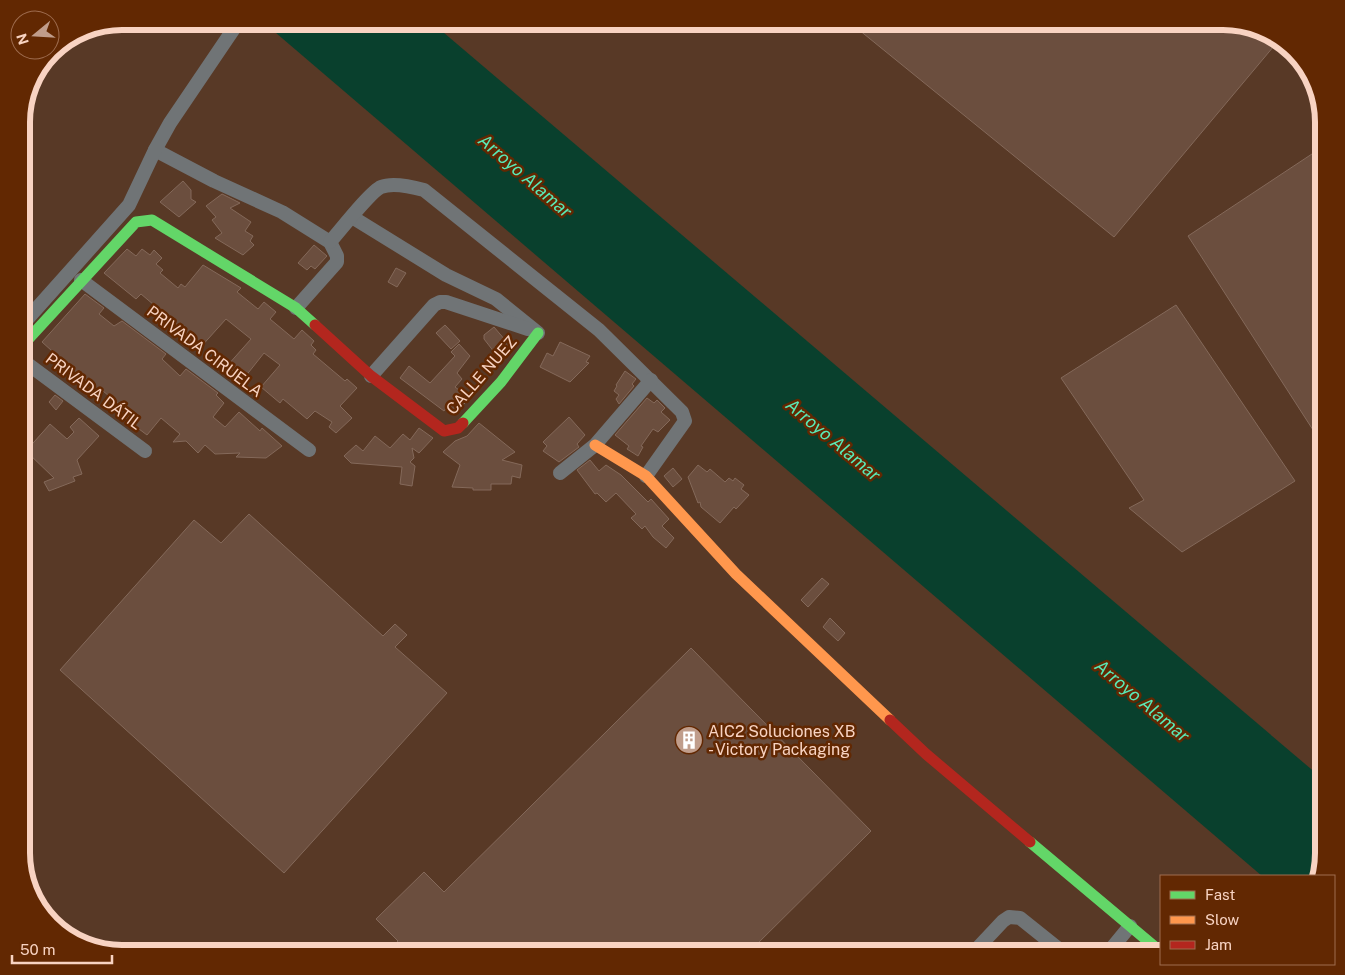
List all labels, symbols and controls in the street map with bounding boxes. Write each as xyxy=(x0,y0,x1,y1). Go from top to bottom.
north arrow xyxy=(10,10,60,60)
text: N xyxy=(13,31,32,47)
water label: Arroyo Alamar xyxy=(474,129,576,222)
street label: PRIVADA CIRUELA xyxy=(143,302,266,401)
street label: CALLE NUEZ xyxy=(442,332,521,418)
street label: PRIVADA DÁTIL xyxy=(42,348,146,434)
water label: Arroyo Alamar xyxy=(782,394,885,485)
water label: Arroyo Alamar xyxy=(1091,655,1194,746)
place label: AIC2 Soluciones XB - Victory Packaging xyxy=(708,722,855,759)
building icon: AIC2 Soluciones XB - Victory Packaging xyxy=(674,725,704,755)
legend xyxy=(1160,875,1335,965)
text: Fast xyxy=(1205,886,1235,903)
text: Slow xyxy=(1205,911,1240,928)
scale bar xyxy=(12,932,112,964)
text: Jam xyxy=(1205,936,1232,953)
text: 50 m xyxy=(20,941,55,958)

